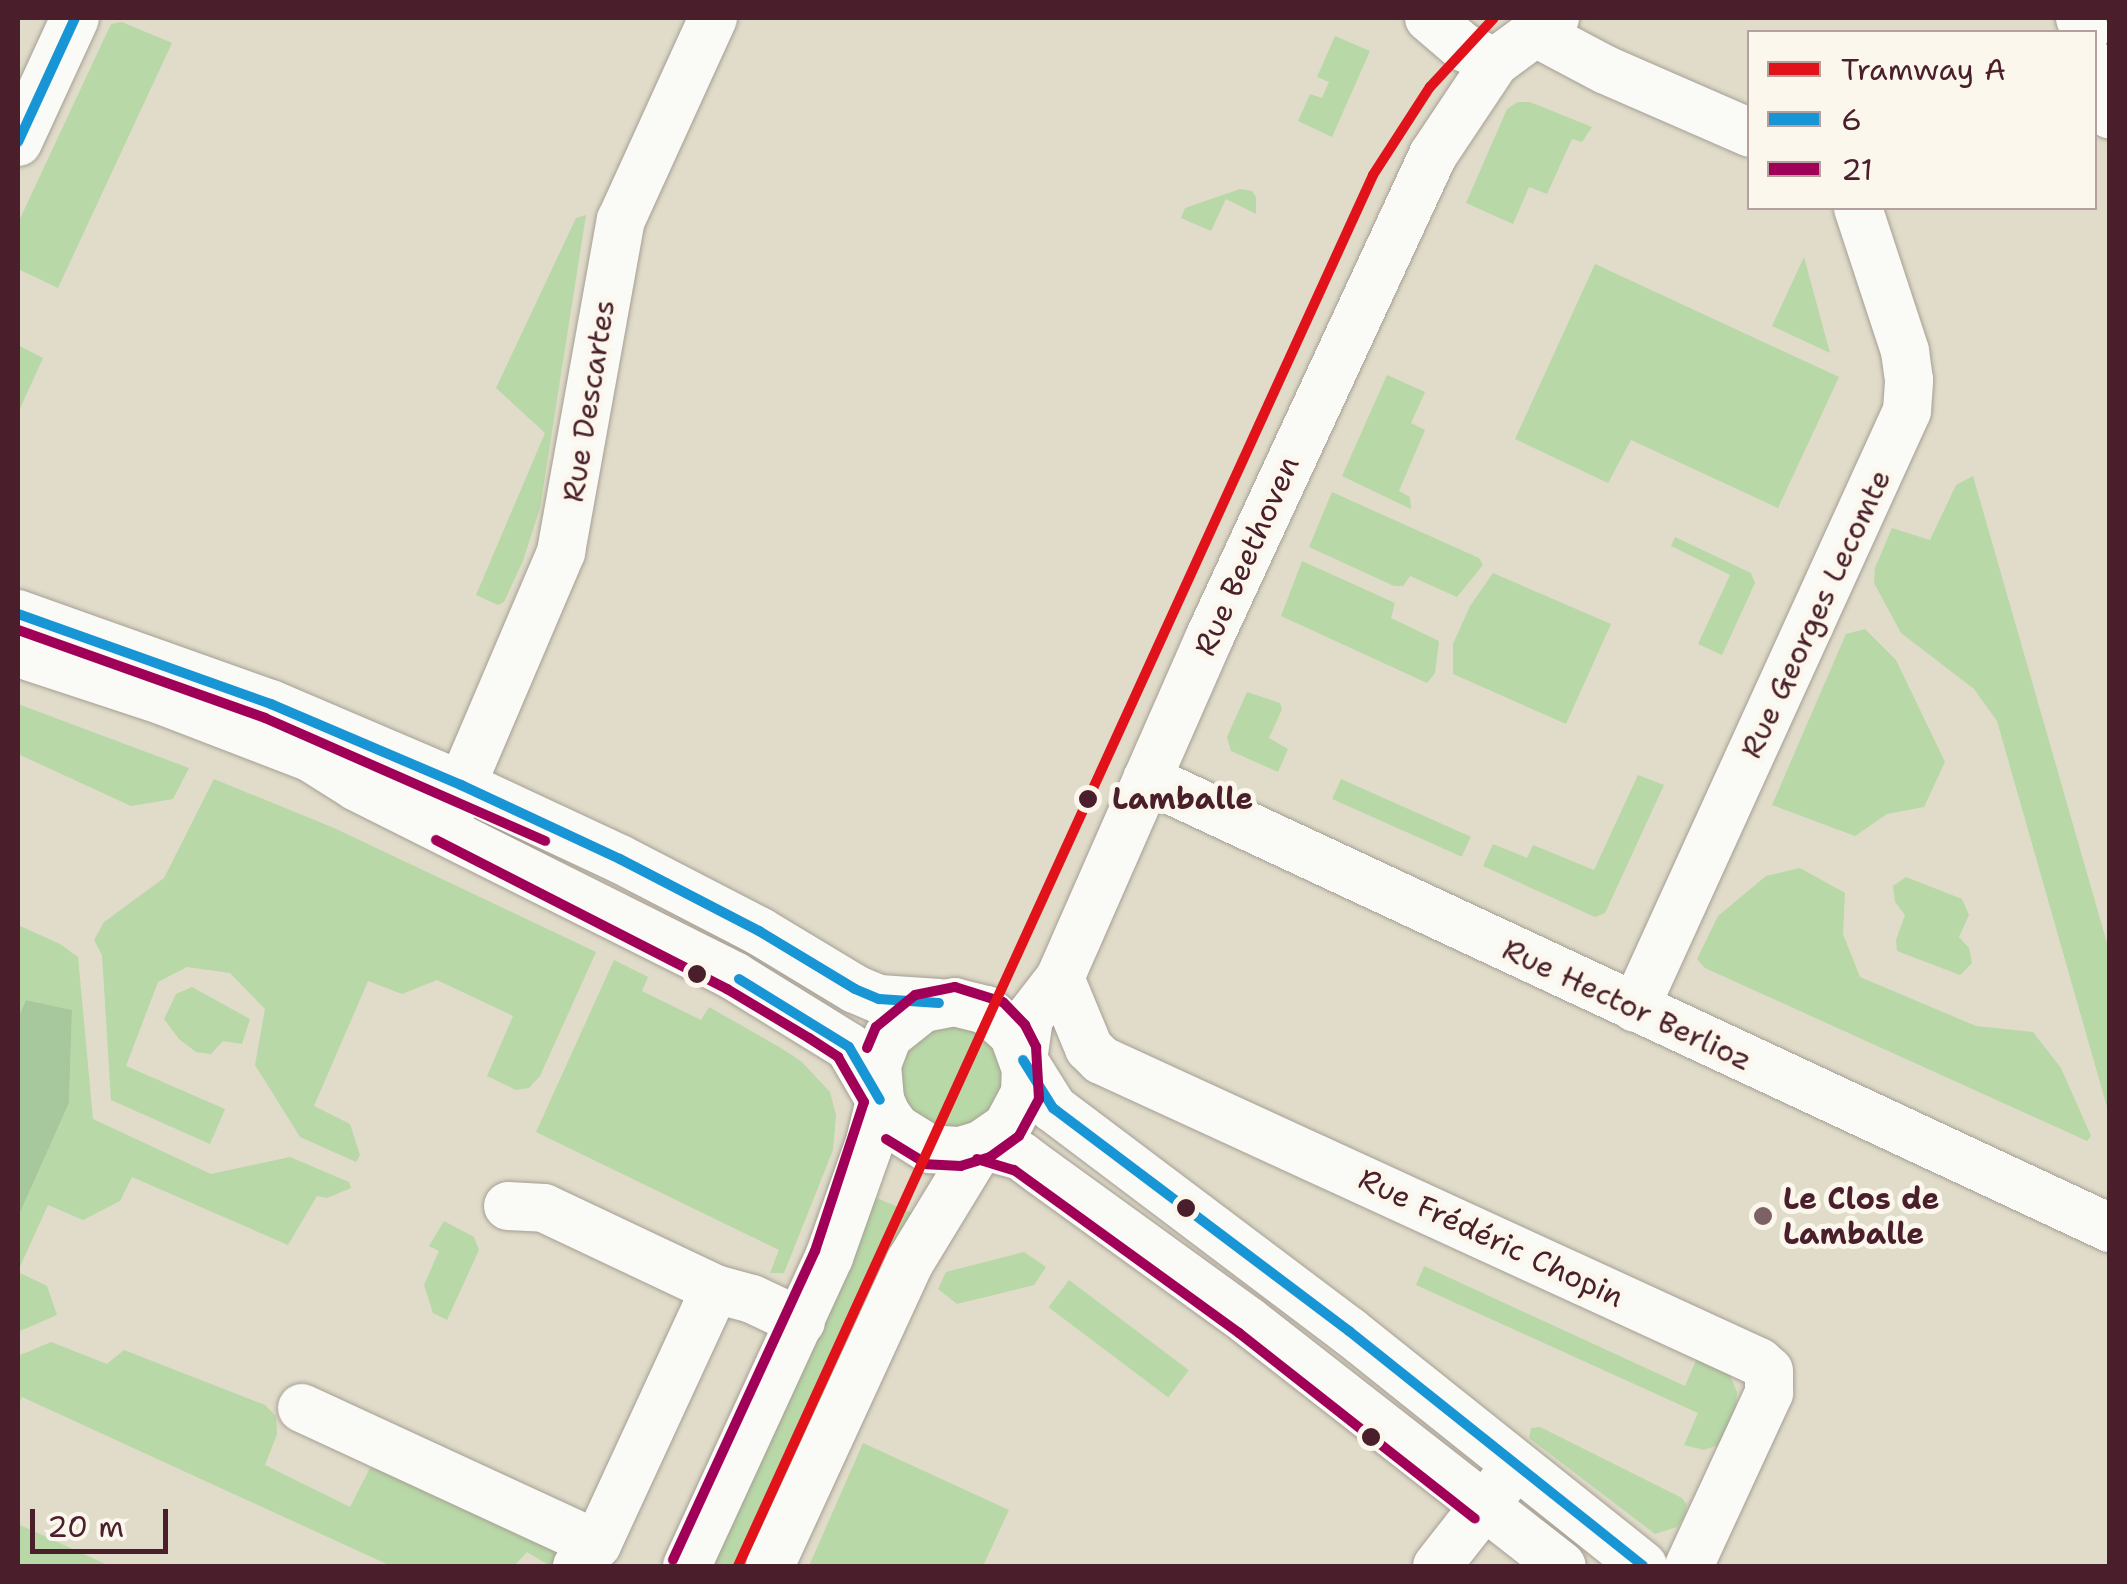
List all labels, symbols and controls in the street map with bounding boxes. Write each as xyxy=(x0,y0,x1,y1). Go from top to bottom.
legend xyxy=(1747,30,2097,210)
text: Tramway A xyxy=(1841,49,2006,90)
text: 6 xyxy=(1841,99,1862,140)
text: 21 xyxy=(1841,149,1873,190)
street label: Rue Descartes xyxy=(555,297,623,505)
street label: Rue Beethoven xyxy=(1187,451,1307,661)
street label: Rue Georges Lecomte xyxy=(1733,464,1899,764)
place label: Lamballe xyxy=(1112,781,1253,817)
marker: Lamballe xyxy=(1073,784,1103,814)
street label: Rue Hector Berlioz xyxy=(1497,931,1757,1079)
unlabelled marker xyxy=(687,964,707,984)
street label: Rue Frédéric Chopin xyxy=(1353,1161,1629,1315)
place label: Le Clos de Lamballe xyxy=(1783,1181,1939,1252)
unlabelled marker xyxy=(1176,1198,1196,1218)
marker: Le Clos de Lamballe xyxy=(1752,1205,1774,1227)
unlabelled marker xyxy=(1361,1427,1381,1447)
scale bar xyxy=(35,1489,172,1551)
text: 20 m xyxy=(47,1506,124,1547)

